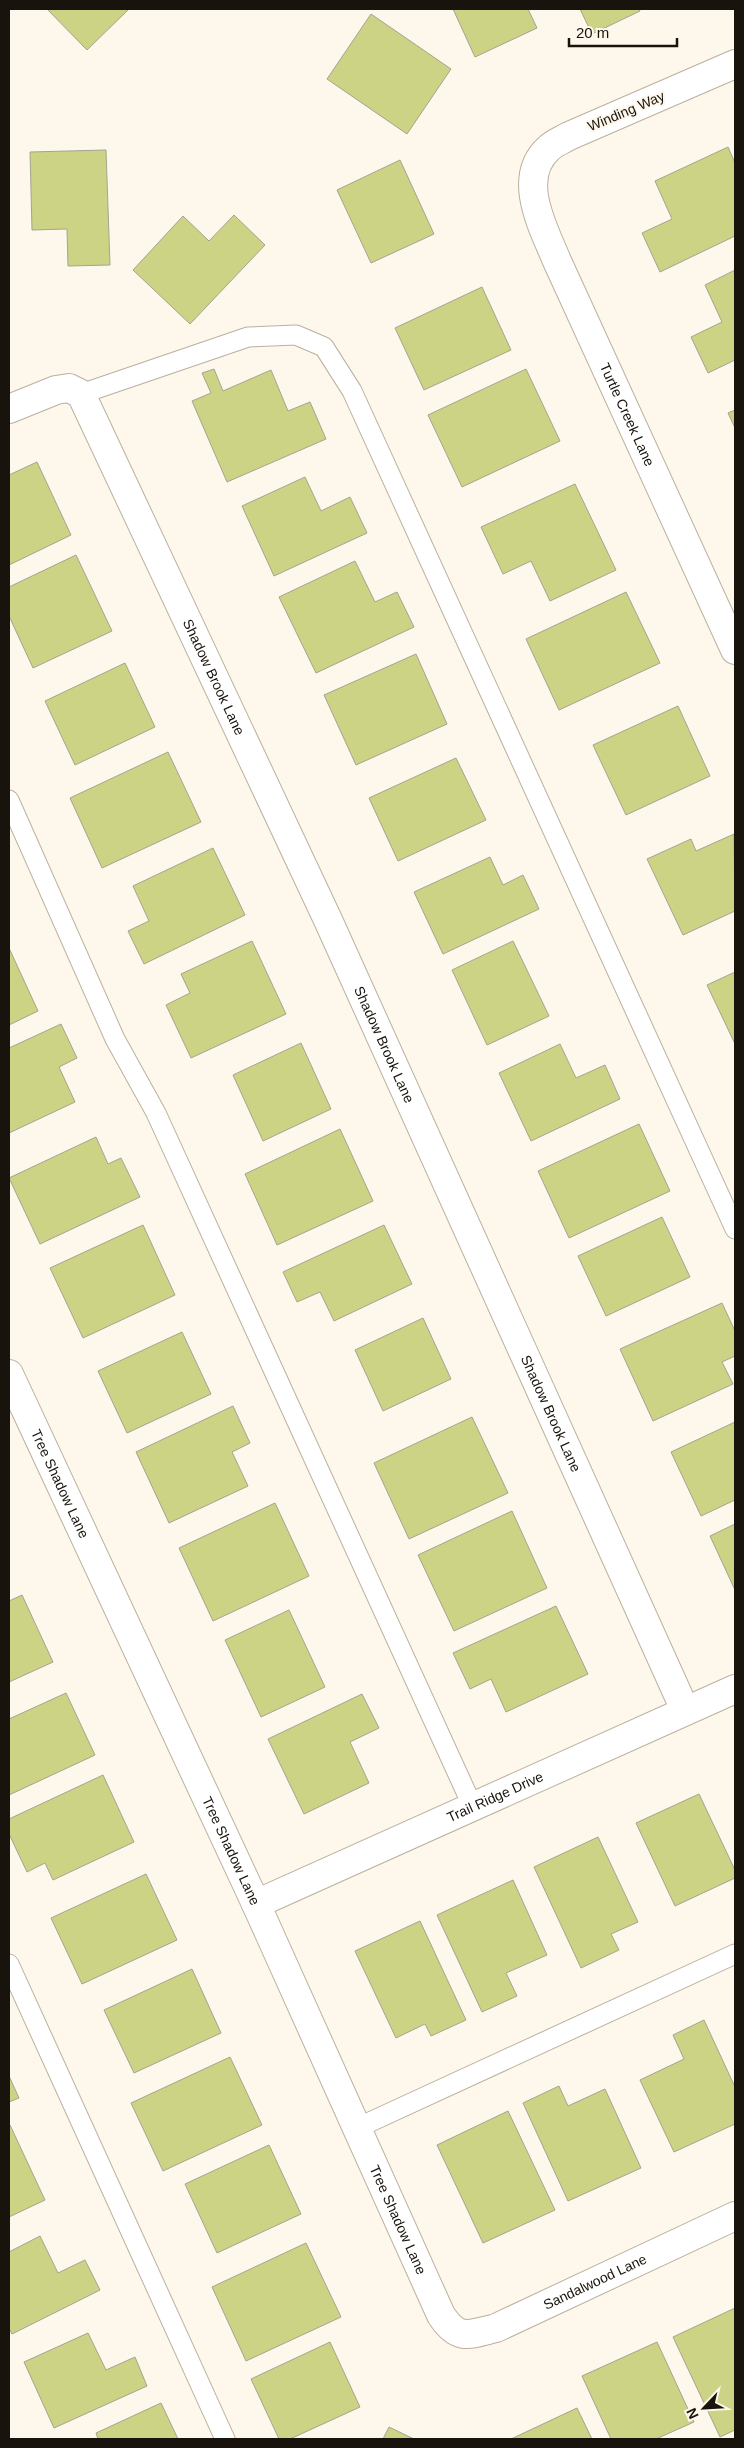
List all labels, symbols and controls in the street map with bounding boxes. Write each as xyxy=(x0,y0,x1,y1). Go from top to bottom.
scale bar xyxy=(569,15,676,47)
text: 20 m xyxy=(576,24,609,41)
street label: Winding Way xyxy=(585,88,667,134)
street label: Turtle Creek Lane xyxy=(597,360,658,469)
street label: Shadow Brook Lane xyxy=(180,617,248,738)
street label: Shadow Brook Lane xyxy=(351,984,418,1106)
street label: Shadow Brook Lane xyxy=(518,1353,584,1475)
street label: Tree Shadow Lane xyxy=(28,1427,92,1541)
street label: Trail Ridge Drive xyxy=(444,1768,546,1825)
street label: Tree Shadow Lane xyxy=(199,1794,263,1908)
street label: Tree Shadow Lane xyxy=(367,2163,430,2277)
street label: Sandalwood Lane xyxy=(541,2251,649,2313)
north arrow xyxy=(679,2383,729,2433)
text: N xyxy=(683,2406,702,2421)

